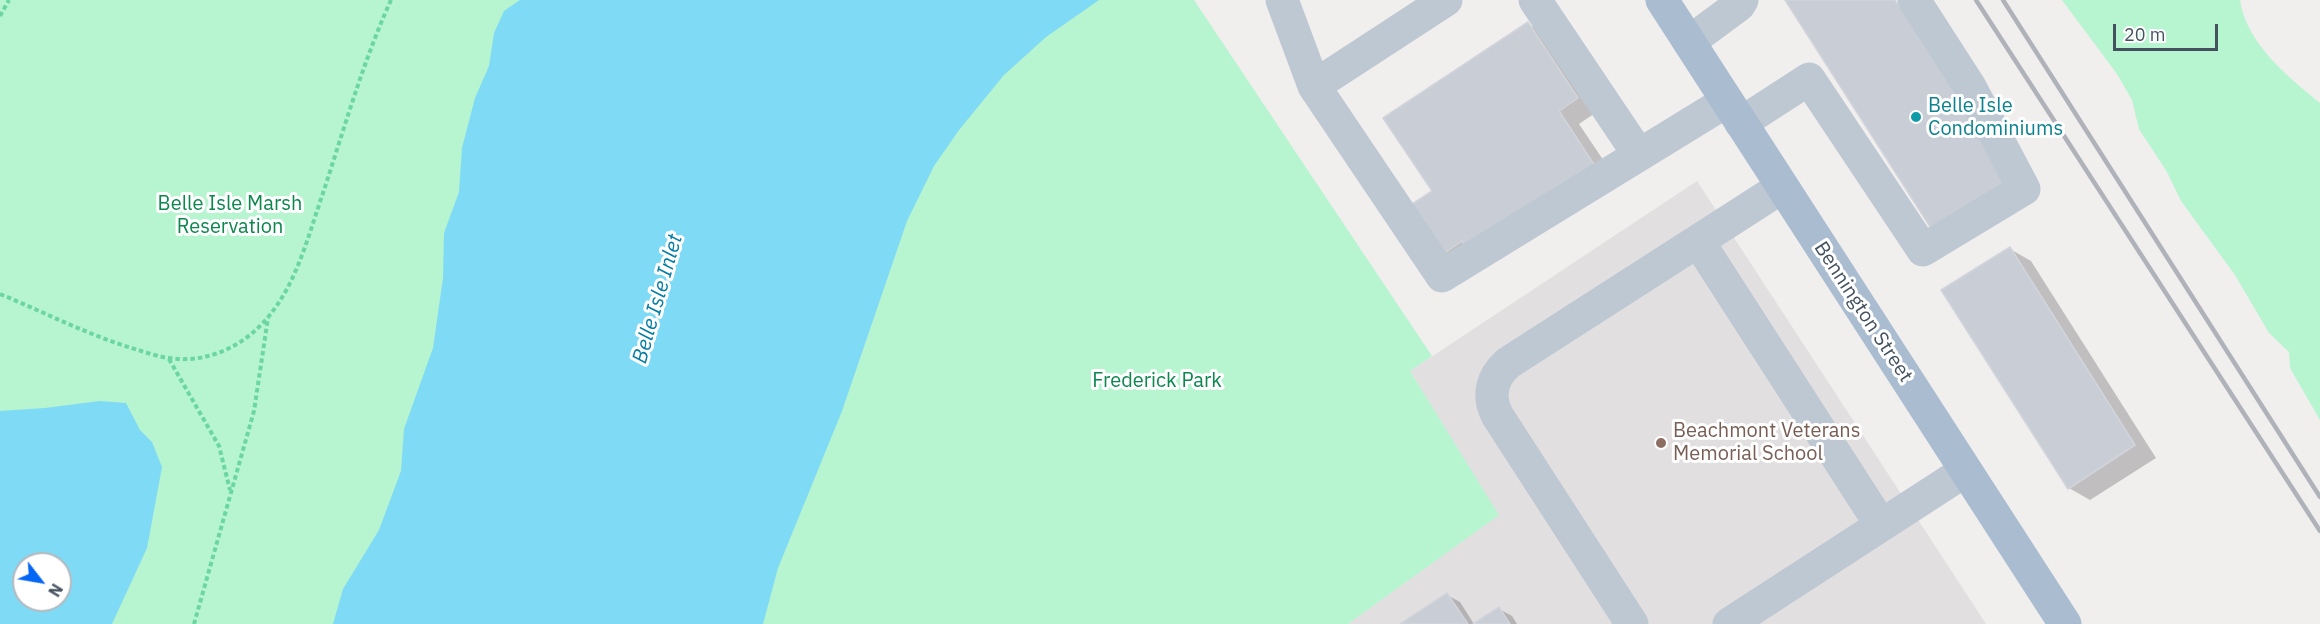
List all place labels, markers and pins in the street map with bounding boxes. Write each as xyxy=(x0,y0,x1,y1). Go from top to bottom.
place label: Belle Isle Condominiums xyxy=(1928,94,2063,141)
marker: Belle Isle Condominiums xyxy=(1909,110,1923,124)
place label: Beachmont Veterans Memorial School xyxy=(1673,419,1860,466)
marker: Beachmont Veterans Memorial School xyxy=(1654,436,1668,450)

